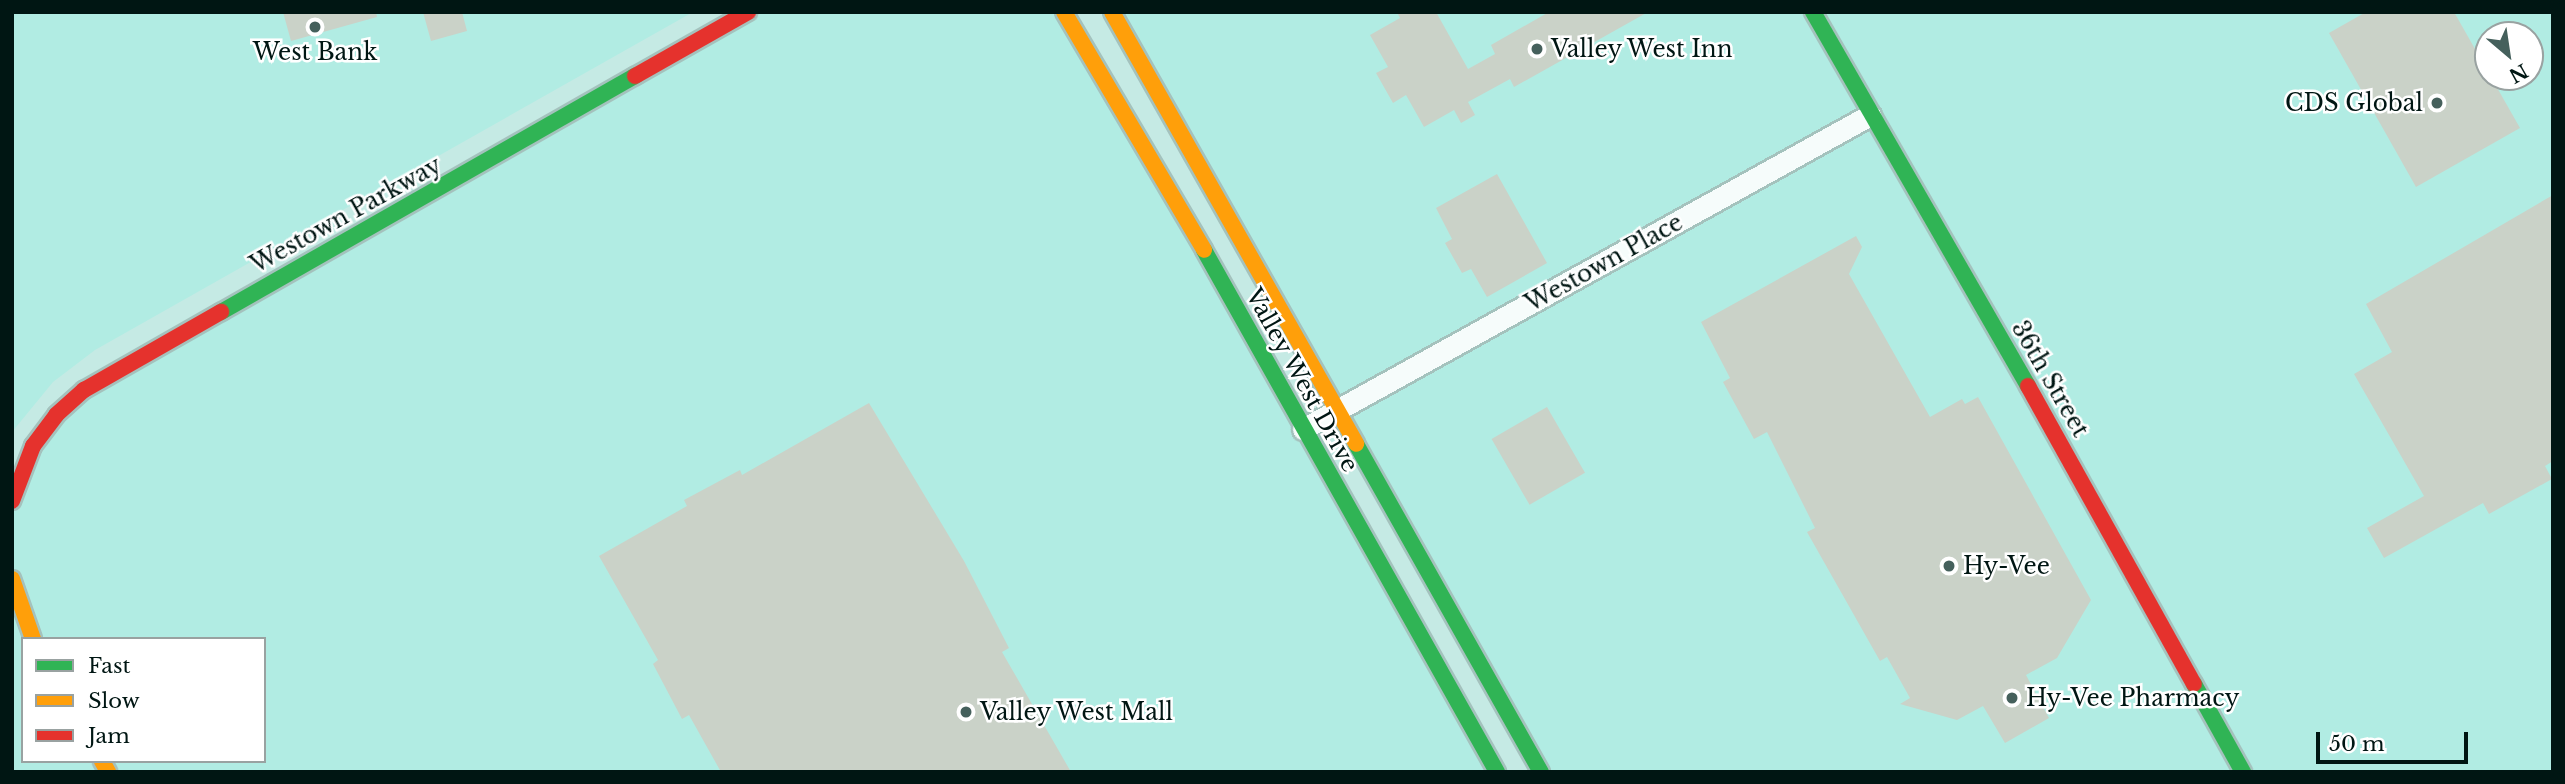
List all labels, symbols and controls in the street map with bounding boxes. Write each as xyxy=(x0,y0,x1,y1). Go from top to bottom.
marker: West Bank xyxy=(307,19,323,35)
north arrow xyxy=(2474,21,2544,91)
place label: Valley West Inn xyxy=(1551,35,1734,63)
place label: West Bank xyxy=(253,38,377,66)
marker: Valley West Inn xyxy=(1529,41,1545,57)
text: N xyxy=(2505,59,2532,87)
place label: CDS Global xyxy=(2285,89,2423,117)
marker: CDS Global xyxy=(2429,95,2445,111)
street label: Westown Parkway xyxy=(246,151,446,279)
street label: Westown Place xyxy=(1520,208,1688,318)
street label: Valley West Drive xyxy=(1240,283,1364,477)
street label: 36th Street xyxy=(2006,316,2094,442)
place label: Hy-Vee xyxy=(1963,552,2050,580)
marker: Hy-Vee xyxy=(1941,558,1957,574)
legend xyxy=(21,637,266,763)
text: Fast xyxy=(88,653,130,679)
place label: Hy-Vee Pharmacy xyxy=(2026,684,2239,712)
text: Slow xyxy=(88,688,140,714)
marker: Hy-Vee Pharmacy xyxy=(2004,690,2020,706)
place label: Valley West Mall xyxy=(980,698,1175,726)
marker: Valley West Mall xyxy=(958,704,974,720)
scale bar xyxy=(2320,718,2472,762)
text: Jam xyxy=(88,723,130,749)
text: 50 m xyxy=(2329,731,2384,757)

